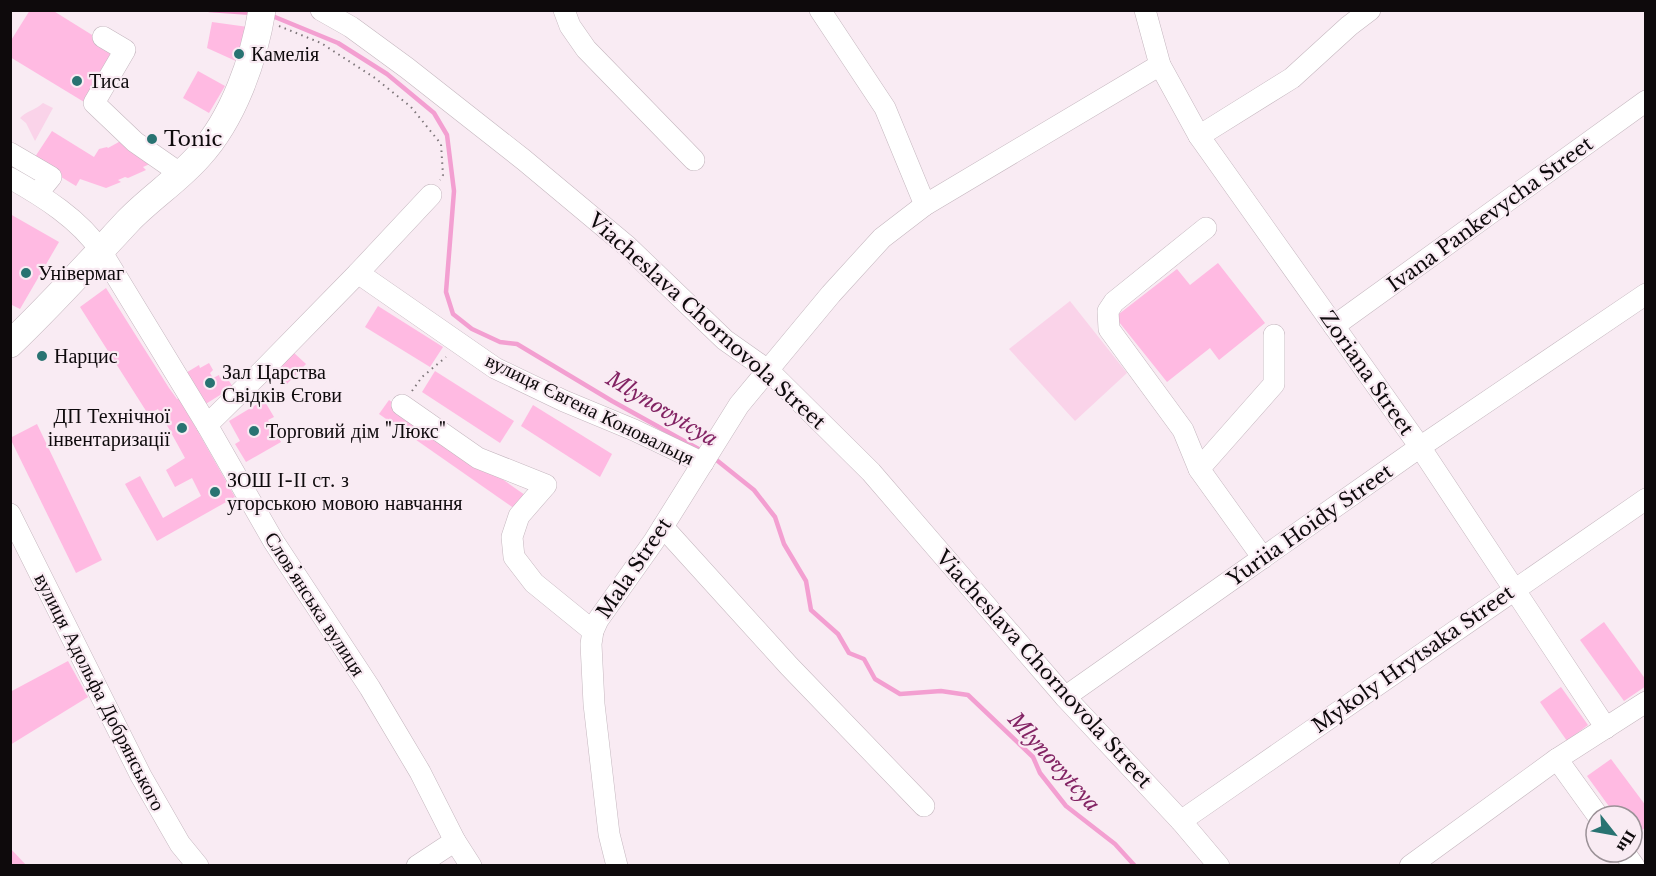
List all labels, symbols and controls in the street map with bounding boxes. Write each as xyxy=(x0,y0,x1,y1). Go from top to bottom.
place label: Камелія xyxy=(251,42,319,66)
marker: Камелія xyxy=(232,47,246,61)
place label: Тиса xyxy=(89,69,130,93)
marker: Тиса xyxy=(70,74,84,88)
place label: Tonic xyxy=(164,127,223,151)
street label: Ivana Pankevycha Street xyxy=(1383,131,1598,297)
marker: Tonic xyxy=(145,132,159,146)
street label: Viacheslava Chornovola Street xyxy=(583,207,831,434)
place label: Універмаг xyxy=(38,261,124,285)
marker: Універмаг xyxy=(19,266,33,280)
street label: Zoriana Street xyxy=(1315,306,1419,440)
place label: Нарцис xyxy=(54,344,118,368)
street label: вулиця Євгена Коновальця xyxy=(482,348,698,470)
marker: Нарцис xyxy=(35,349,49,363)
place label: Зал Царства Свідків Єгови xyxy=(222,360,342,407)
water label: Mlynovytcya xyxy=(601,365,722,452)
marker: Зал Царства Свідків Єгови xyxy=(203,376,217,390)
place label: ДП Технічної інвентаризації xyxy=(48,404,170,451)
place label: Торговий дім "Люкс" xyxy=(266,419,446,443)
marker: ДП Технічної інвентаризації xyxy=(175,421,189,435)
marker: Торговий дім "Люкс" xyxy=(247,424,261,438)
street label: Yuriia Hoidy Street xyxy=(1222,459,1398,592)
place label: ЗОШ І-ІІ ст. з угорською мовою навчання xyxy=(227,468,463,515)
marker: ЗОШ І-ІІ ст. з угорською мовою навчання xyxy=(208,485,222,499)
street label: Mala Street xyxy=(592,513,677,623)
street label: Словʼянська вулиця xyxy=(260,528,370,680)
street label: Viacheslava Chornovola Street xyxy=(930,545,1157,793)
street label: вулиця Адольфа Добрянського xyxy=(30,569,170,815)
street label: Mykoly Hrytsaka Street xyxy=(1308,580,1519,738)
water label: Mlynovytcya xyxy=(1002,706,1105,817)
north arrow xyxy=(1584,804,1644,864)
text: Пн xyxy=(1613,827,1641,856)

